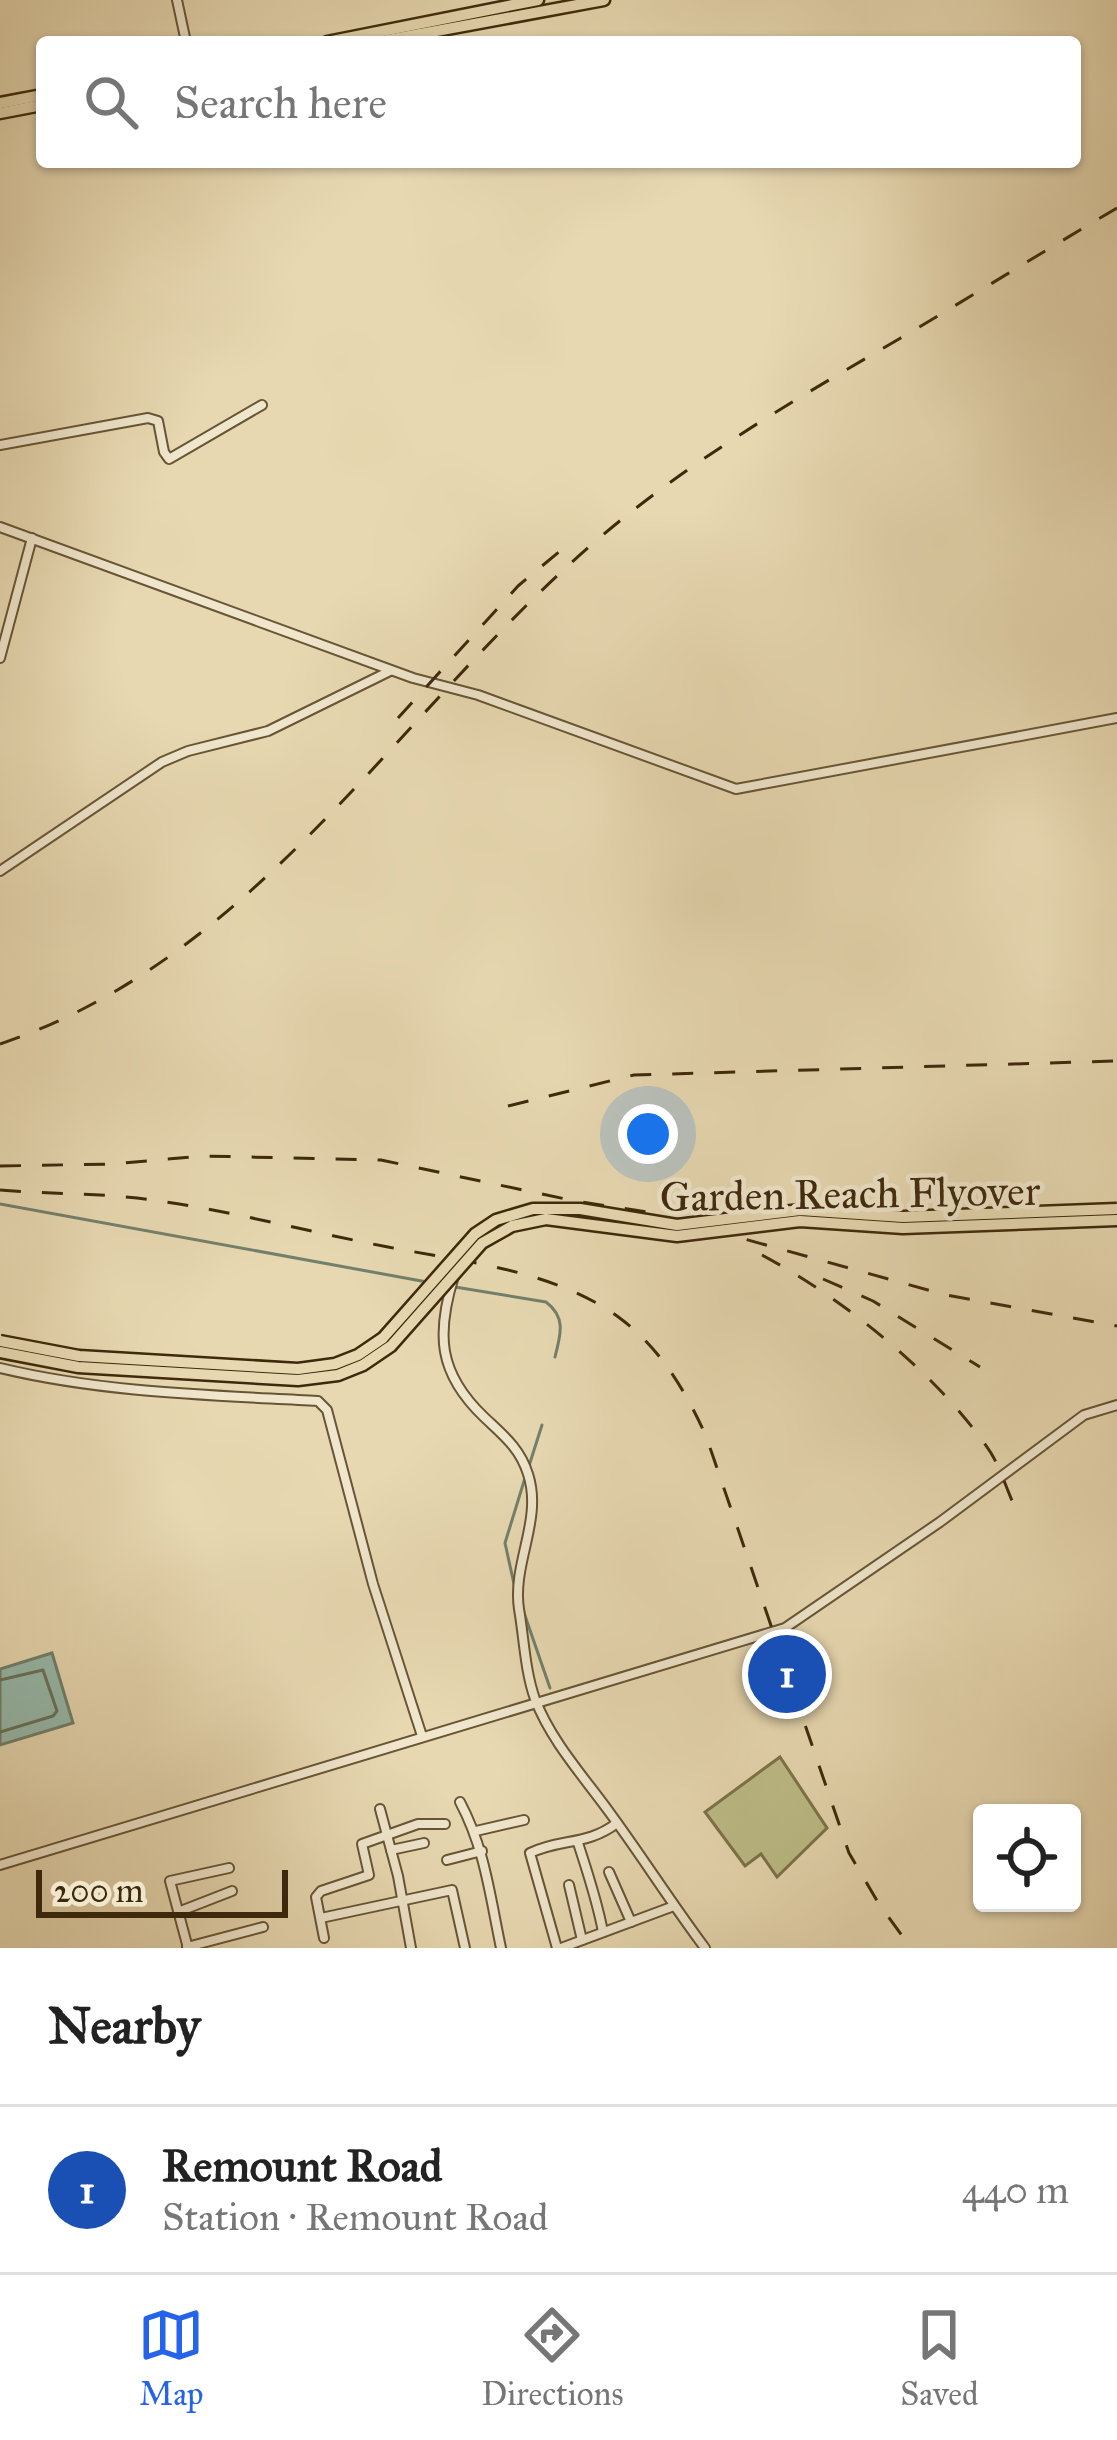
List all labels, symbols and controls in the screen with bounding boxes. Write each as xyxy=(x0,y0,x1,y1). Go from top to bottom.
search box xyxy=(36,36,1081,168)
icon: search xyxy=(78,69,144,135)
text: Search here xyxy=(174,75,387,130)
your location xyxy=(618,1104,678,1164)
street label: Garden Reach Flyover xyxy=(659,1165,1041,1223)
pin: 1 xyxy=(748,1629,826,1719)
map controls xyxy=(973,1804,1081,1912)
button: locate xyxy=(973,1804,1081,1912)
scale bar xyxy=(36,1864,288,1917)
text: 200 m xyxy=(54,1871,144,1911)
text: Nearby xyxy=(48,1995,200,2057)
text: Remount Road xyxy=(162,2138,442,2193)
text: 1 xyxy=(79,2166,95,2214)
text: 440 m xyxy=(962,2166,1069,2214)
text: Station · Remount Road xyxy=(162,2193,548,2241)
tab: Map xyxy=(138,2302,204,2414)
tab: Directions xyxy=(481,2302,623,2414)
tab: Saved xyxy=(900,2302,979,2414)

